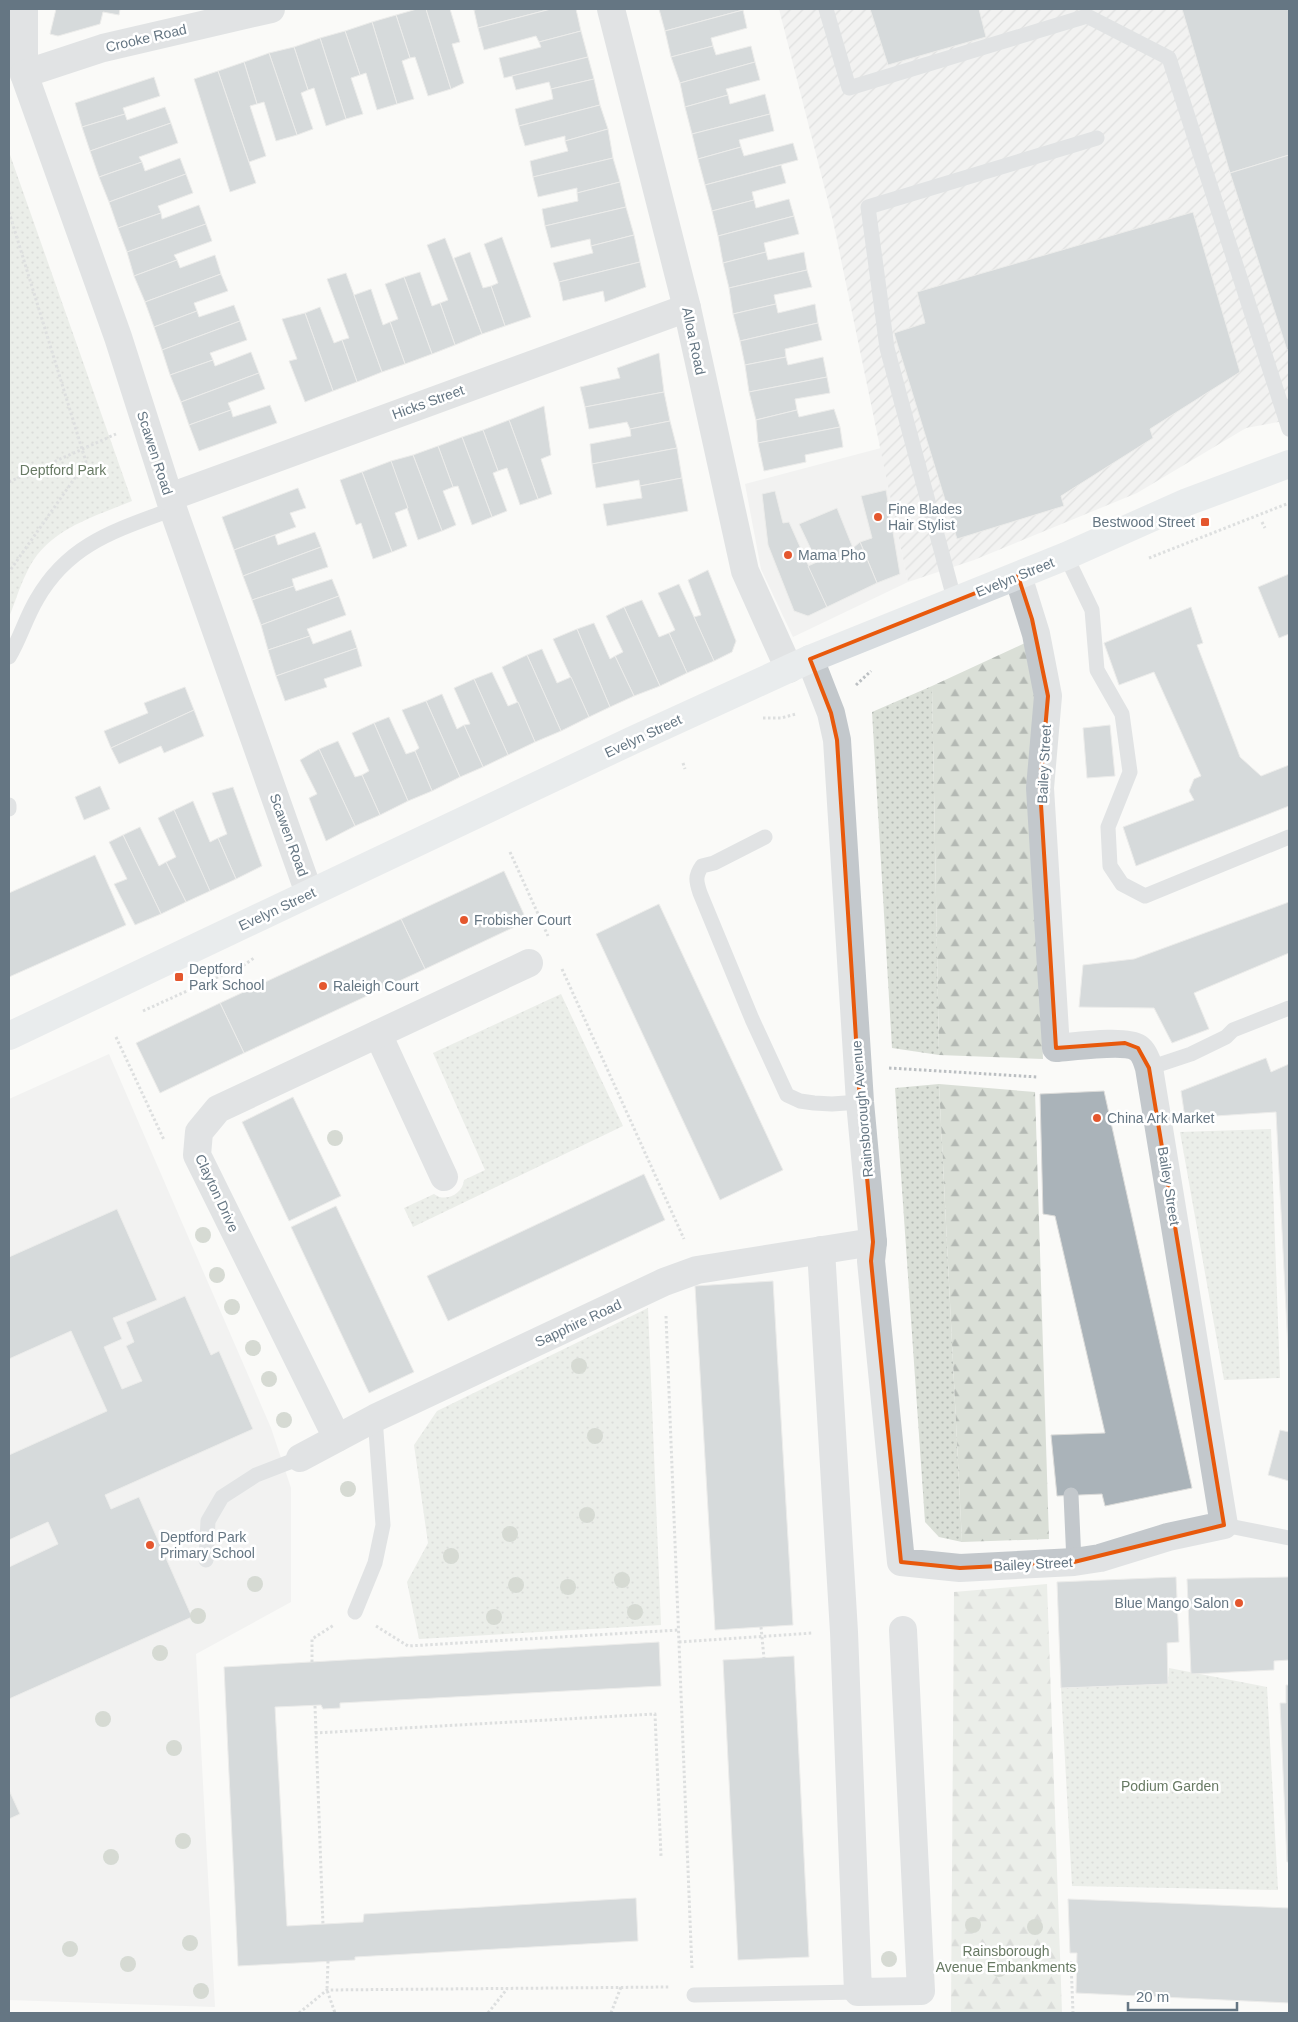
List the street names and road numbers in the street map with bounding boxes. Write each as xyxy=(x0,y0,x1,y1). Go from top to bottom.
street label: Crooke Road xyxy=(104,21,188,55)
street label: Alloa Road xyxy=(679,306,709,376)
street label: Hicks Street xyxy=(390,382,466,422)
street label: Scawen Road xyxy=(134,409,176,497)
street label: Evelyn Street xyxy=(973,554,1057,600)
street label: Evelyn Street xyxy=(602,711,684,761)
street label: Bailey Street xyxy=(1034,724,1054,804)
street label: Scawen Road xyxy=(267,791,311,879)
street label: Evelyn Street xyxy=(236,884,318,934)
street label: Rainsborough Avenue xyxy=(848,1040,876,1178)
street label: Bailey Street xyxy=(1155,1146,1183,1227)
street label: Clayton Drive xyxy=(192,1152,242,1235)
street label: Sapphire Road xyxy=(532,1296,624,1350)
street label: Bailey Street xyxy=(993,1554,1073,1574)

